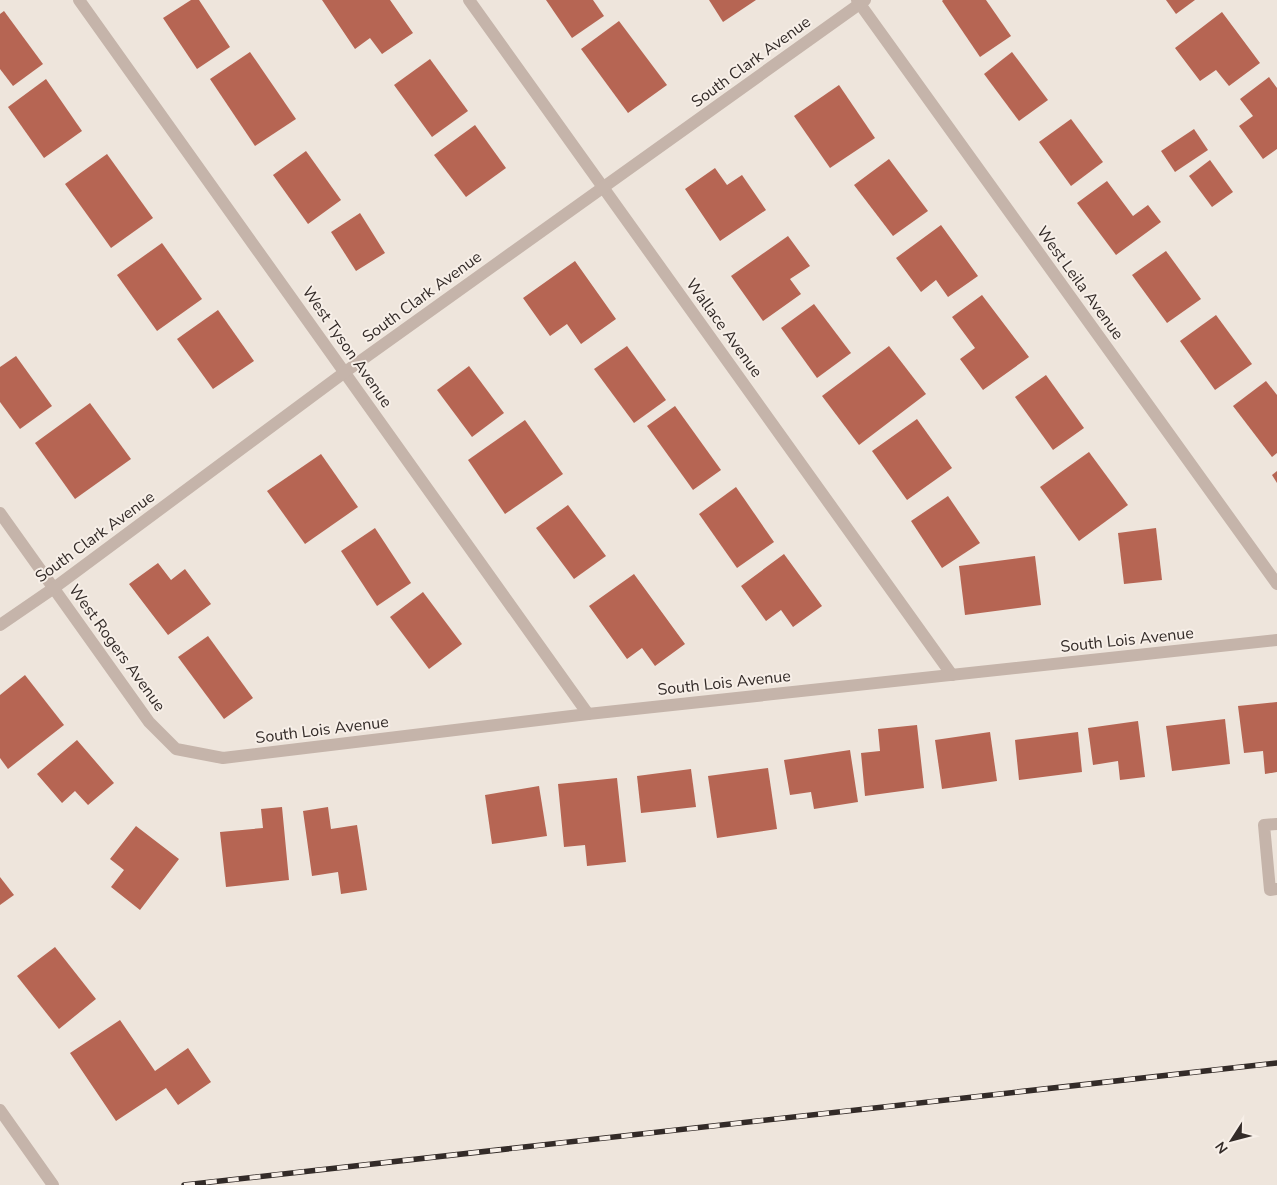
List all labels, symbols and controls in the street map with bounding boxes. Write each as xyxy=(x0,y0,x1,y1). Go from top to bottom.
street label: South Clark Avenue xyxy=(687,11,815,113)
street label: West Leila Avenue xyxy=(1031,222,1129,344)
street label: South Clark Avenue xyxy=(358,246,486,348)
street label: Wallace Avenue xyxy=(681,274,767,382)
street label: West Tyson Avenue xyxy=(297,282,397,412)
street label: South Clark Avenue xyxy=(31,486,159,588)
street label: West Rogers Avenue xyxy=(64,580,170,716)
street label: South Lois Avenue xyxy=(1059,622,1195,658)
street label: South Lois Avenue xyxy=(656,665,792,701)
street label: South Lois Avenue xyxy=(254,711,390,749)
north arrow xyxy=(1207,1115,1257,1165)
text: N xyxy=(1211,1138,1233,1157)

